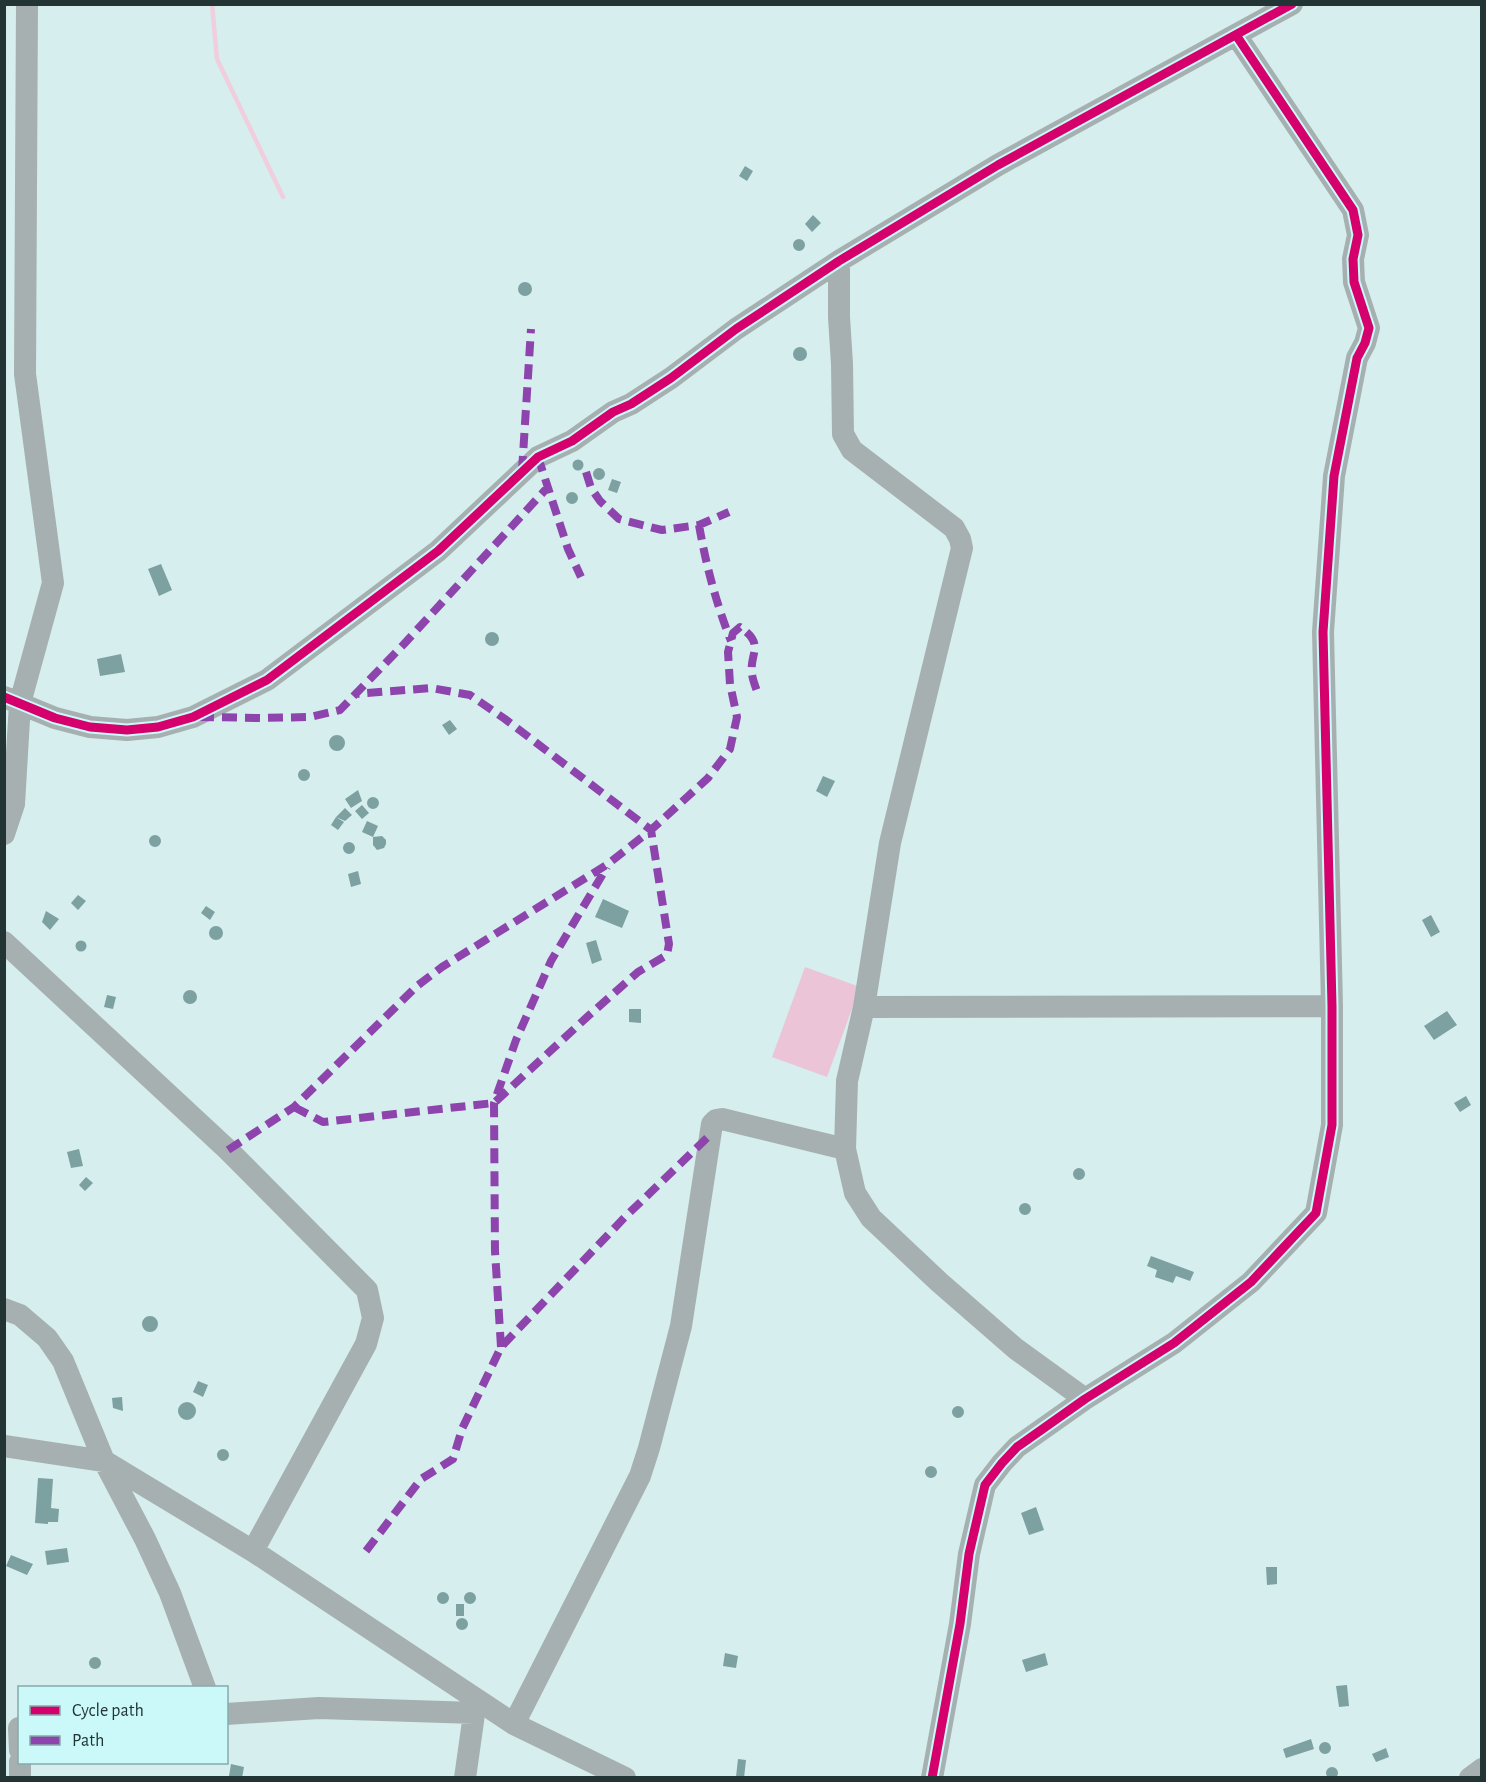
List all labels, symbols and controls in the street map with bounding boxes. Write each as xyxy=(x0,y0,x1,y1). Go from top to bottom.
legend xyxy=(18,1686,228,1764)
text: Cycle path xyxy=(72,1702,144,1720)
text: Path xyxy=(72,1732,104,1750)

